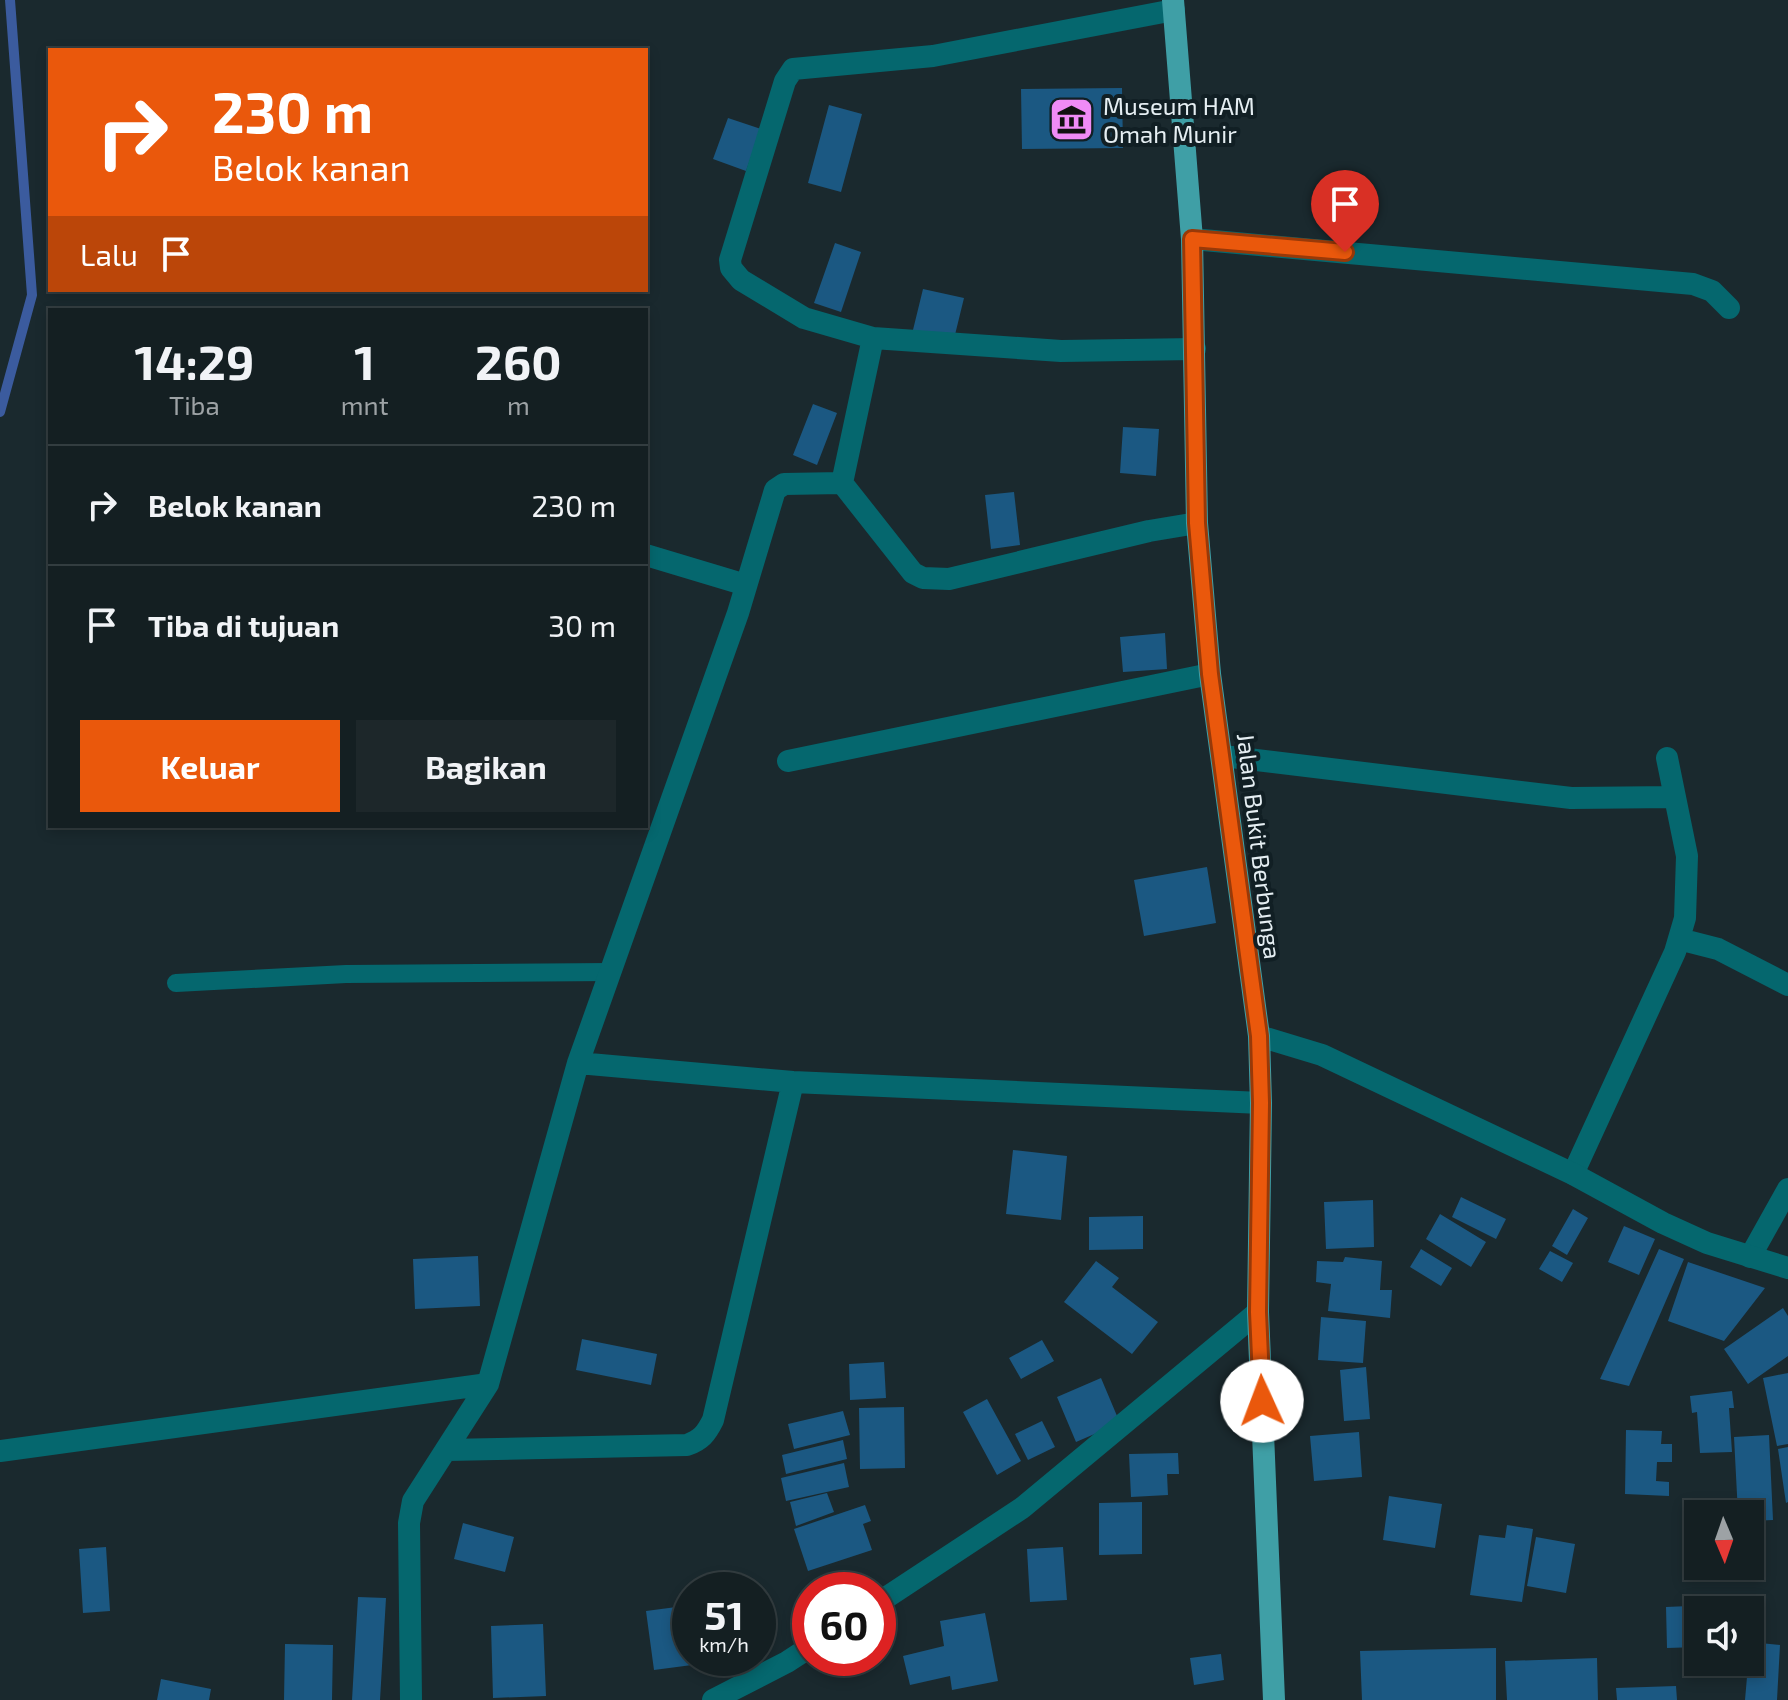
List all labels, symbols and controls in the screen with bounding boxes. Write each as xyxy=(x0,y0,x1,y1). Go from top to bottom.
text: 230 m xyxy=(212,77,373,144)
icon: right xyxy=(80,80,184,184)
place label: Museum HAM Omah Munir xyxy=(1103,91,1255,148)
museum icon: Museum HAM Omah Munir xyxy=(1048,95,1096,143)
text: Belok kanan xyxy=(212,145,410,188)
pin xyxy=(1311,170,1379,252)
icon: arrive xyxy=(1323,182,1367,226)
icon: arrive xyxy=(154,232,198,276)
text: Lalu xyxy=(80,236,138,272)
text: 14:29 xyxy=(134,332,254,390)
text: 1 xyxy=(354,332,375,390)
text: 260 xyxy=(475,332,562,390)
text: Tiba xyxy=(169,389,220,420)
text: mnt xyxy=(341,389,389,420)
text: m xyxy=(507,389,530,420)
icon: right xyxy=(80,483,124,527)
text: Belok kanan xyxy=(148,487,322,523)
text: 230 m xyxy=(531,487,616,523)
icon: arrive xyxy=(80,603,124,647)
text: Tiba di tujuan xyxy=(148,607,339,643)
text: 30 m xyxy=(548,607,616,643)
button: Keluar xyxy=(80,720,340,812)
button: Bagikan xyxy=(356,720,616,812)
street label: Jalan Bukit Berbunga xyxy=(1232,731,1288,961)
position arrow xyxy=(1220,1359,1304,1443)
north arrow xyxy=(1684,1500,1764,1580)
map controls xyxy=(1684,1500,1764,1676)
speed limit sign: 60 xyxy=(792,1572,896,1676)
text: 51 xyxy=(704,1590,744,1638)
button: sound xyxy=(1684,1596,1764,1676)
text: km/h xyxy=(699,1632,749,1656)

